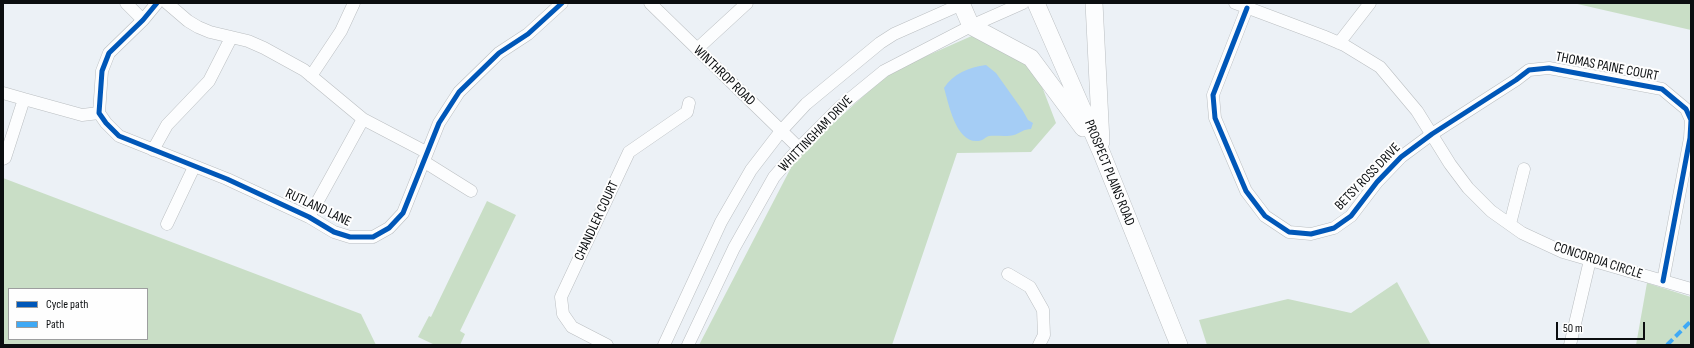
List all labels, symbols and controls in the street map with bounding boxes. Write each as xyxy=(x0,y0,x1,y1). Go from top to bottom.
street label: WINTHROP ROAD xyxy=(690,42,758,110)
street label: THOMAS PAINE COURT xyxy=(1554,49,1660,85)
street label: WHITTINGHAM DRIVE xyxy=(775,92,857,176)
street label: PROSPECT PLAINS ROAD xyxy=(1080,118,1138,228)
street label: BETSY ROSS DRIVE xyxy=(1332,140,1404,214)
street label: CHANDLER COURT xyxy=(571,178,623,264)
street label: RUTLAND LANE xyxy=(282,185,354,231)
street label: CONCORDIA CIRCLE xyxy=(1551,239,1645,283)
legend xyxy=(8,288,148,340)
text: Cycle path xyxy=(46,297,88,312)
scale bar xyxy=(1558,314,1647,340)
text: Path xyxy=(46,317,64,332)
text: 50 m xyxy=(1563,321,1583,336)

